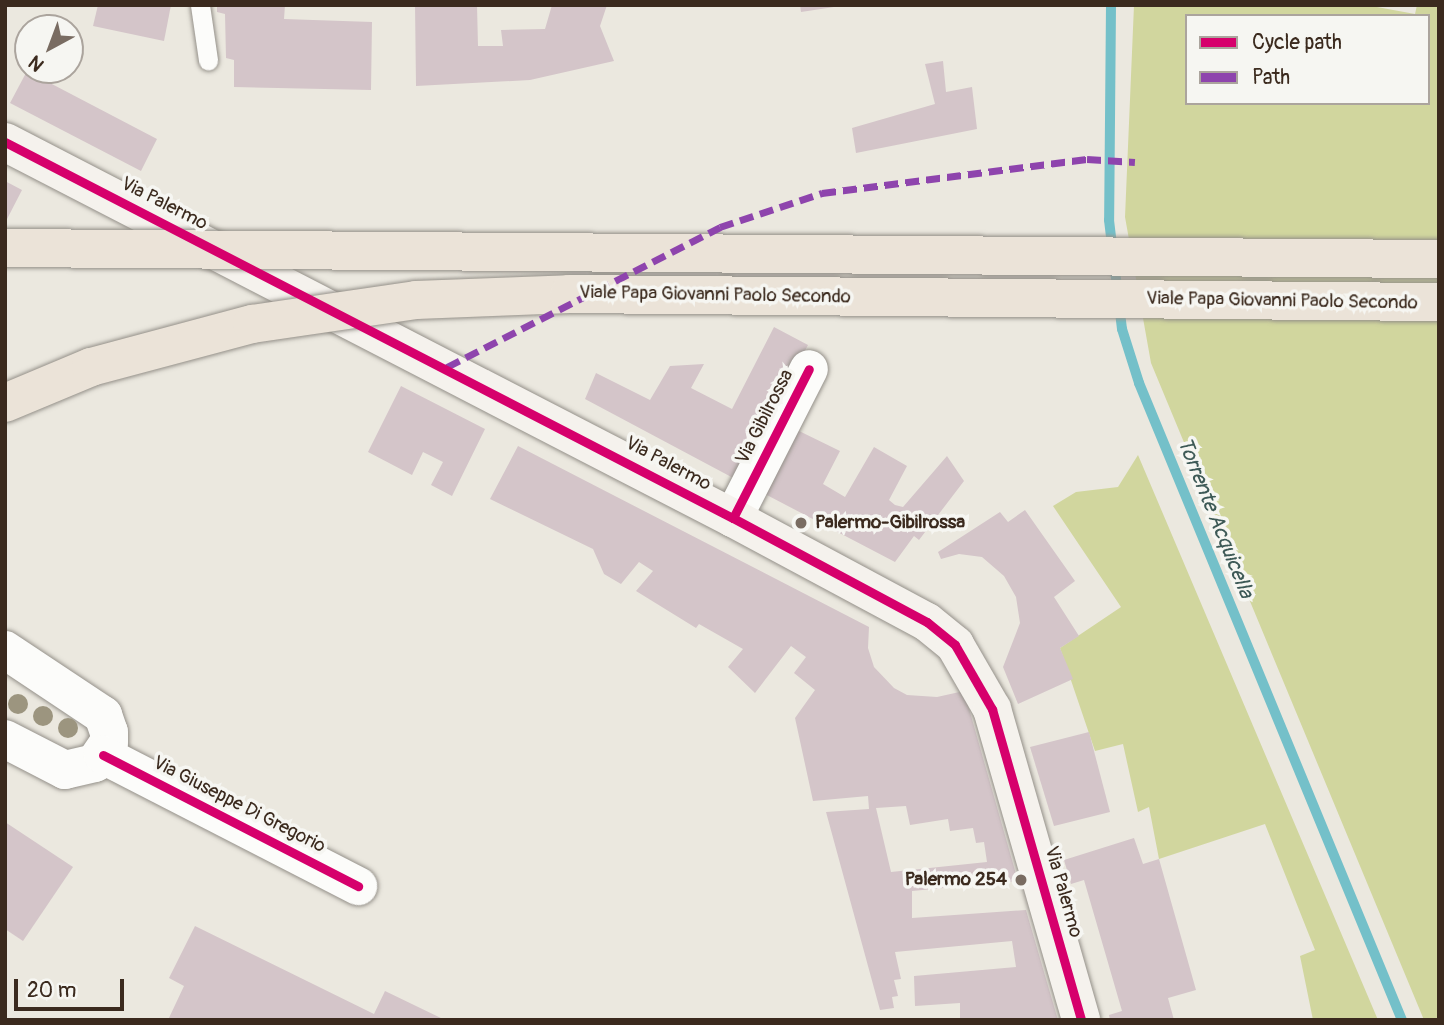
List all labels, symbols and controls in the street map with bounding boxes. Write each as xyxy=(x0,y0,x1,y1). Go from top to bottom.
north arrow xyxy=(14,14,84,84)
legend xyxy=(1185,14,1430,105)
text: Cycle path xyxy=(1252,29,1342,56)
text: N xyxy=(24,50,49,77)
text: Path xyxy=(1252,64,1290,91)
street label: Via Palermo xyxy=(117,172,211,236)
street label: Viale Papa Giovanni Paolo Secondo xyxy=(579,281,851,309)
street label: Viale Papa Giovanni Paolo Secondo xyxy=(1146,287,1418,315)
street label: Via Gibilrossa xyxy=(731,366,799,468)
street label: Via Palermo xyxy=(621,432,715,496)
water label: Torrente Acquicella xyxy=(1171,434,1259,602)
place label: Palermo-Gibilrossa xyxy=(815,512,965,534)
marker: Palermo-Gibilrossa xyxy=(793,515,809,531)
street label: Via Giuseppe Di Gregorio xyxy=(149,752,329,858)
street label: Via Palermo xyxy=(1039,844,1087,940)
place label: Palermo 254 xyxy=(905,869,1007,891)
marker: Palermo 254 xyxy=(1013,872,1029,888)
scale bar xyxy=(18,965,128,1009)
text: 20 m xyxy=(27,977,76,1004)

